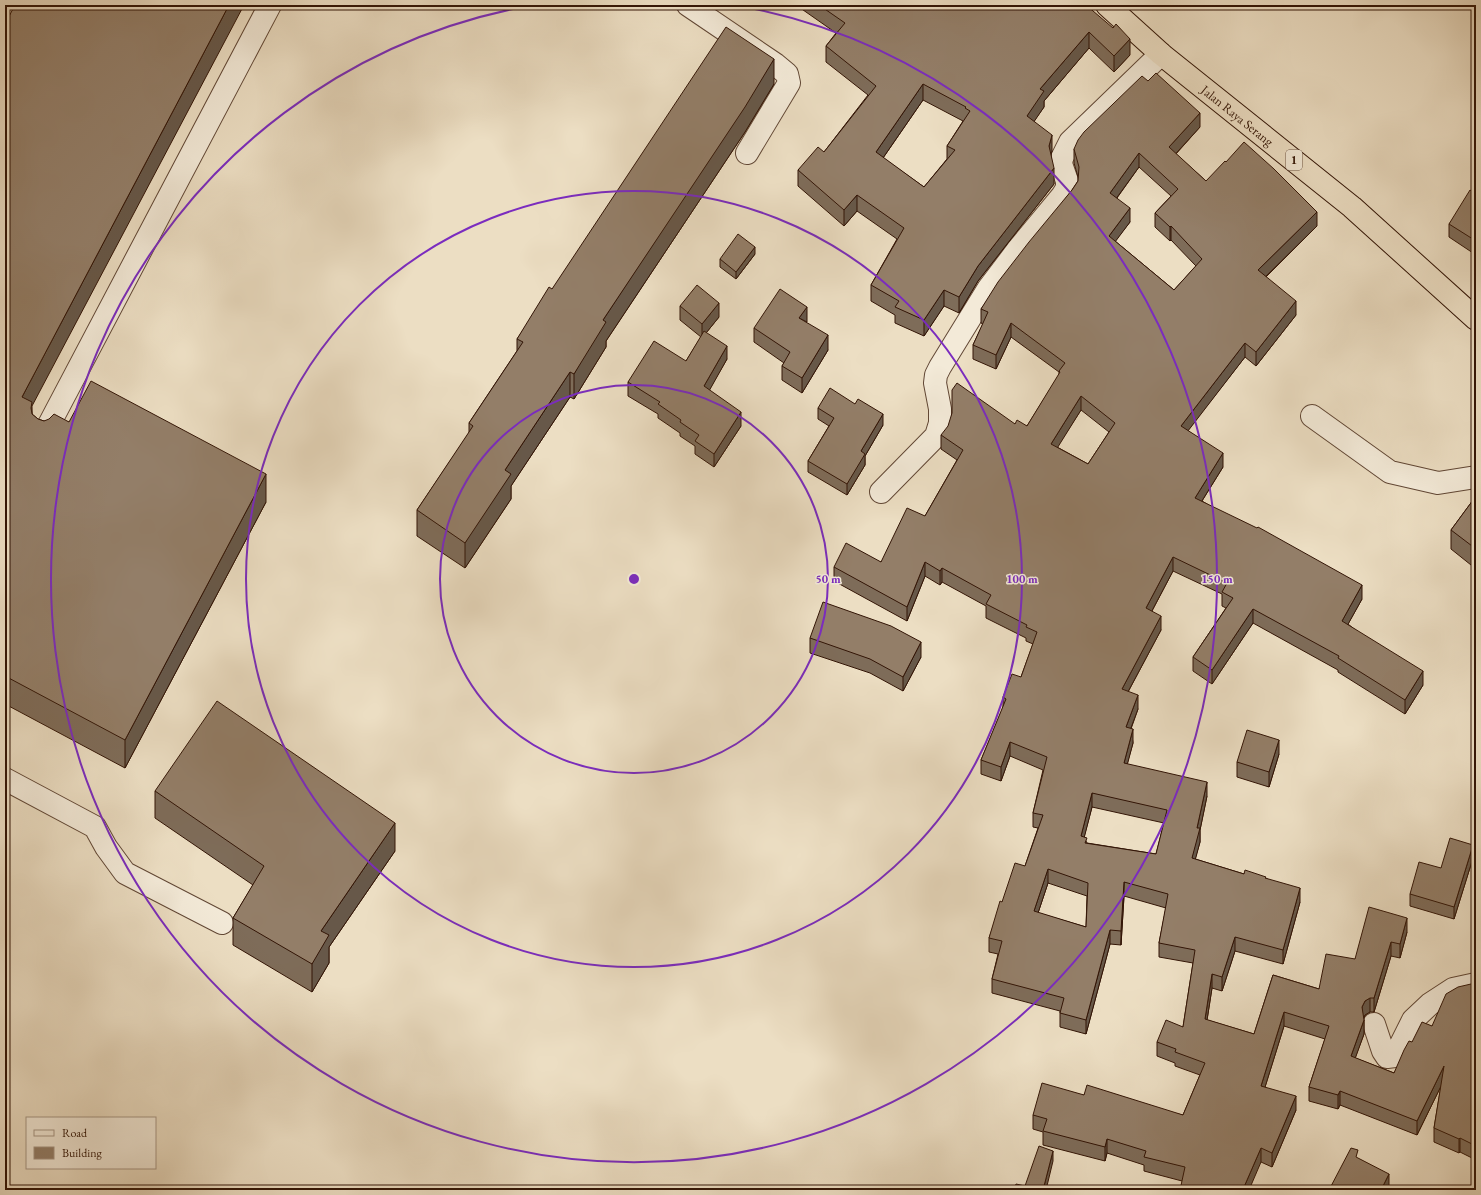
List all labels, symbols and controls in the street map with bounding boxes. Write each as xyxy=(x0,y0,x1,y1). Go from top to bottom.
street label: Jalan Raya Serang xyxy=(1197,80,1278,150)
road number: 1 xyxy=(1286,150,1302,170)
text: 50 m xyxy=(815,571,841,587)
text: 100 m xyxy=(1006,571,1038,587)
text: 150 m xyxy=(1201,571,1233,587)
centre of rings xyxy=(627,572,641,586)
legend xyxy=(26,1117,156,1169)
text: Road xyxy=(62,1125,88,1141)
text: Building xyxy=(62,1145,103,1161)

